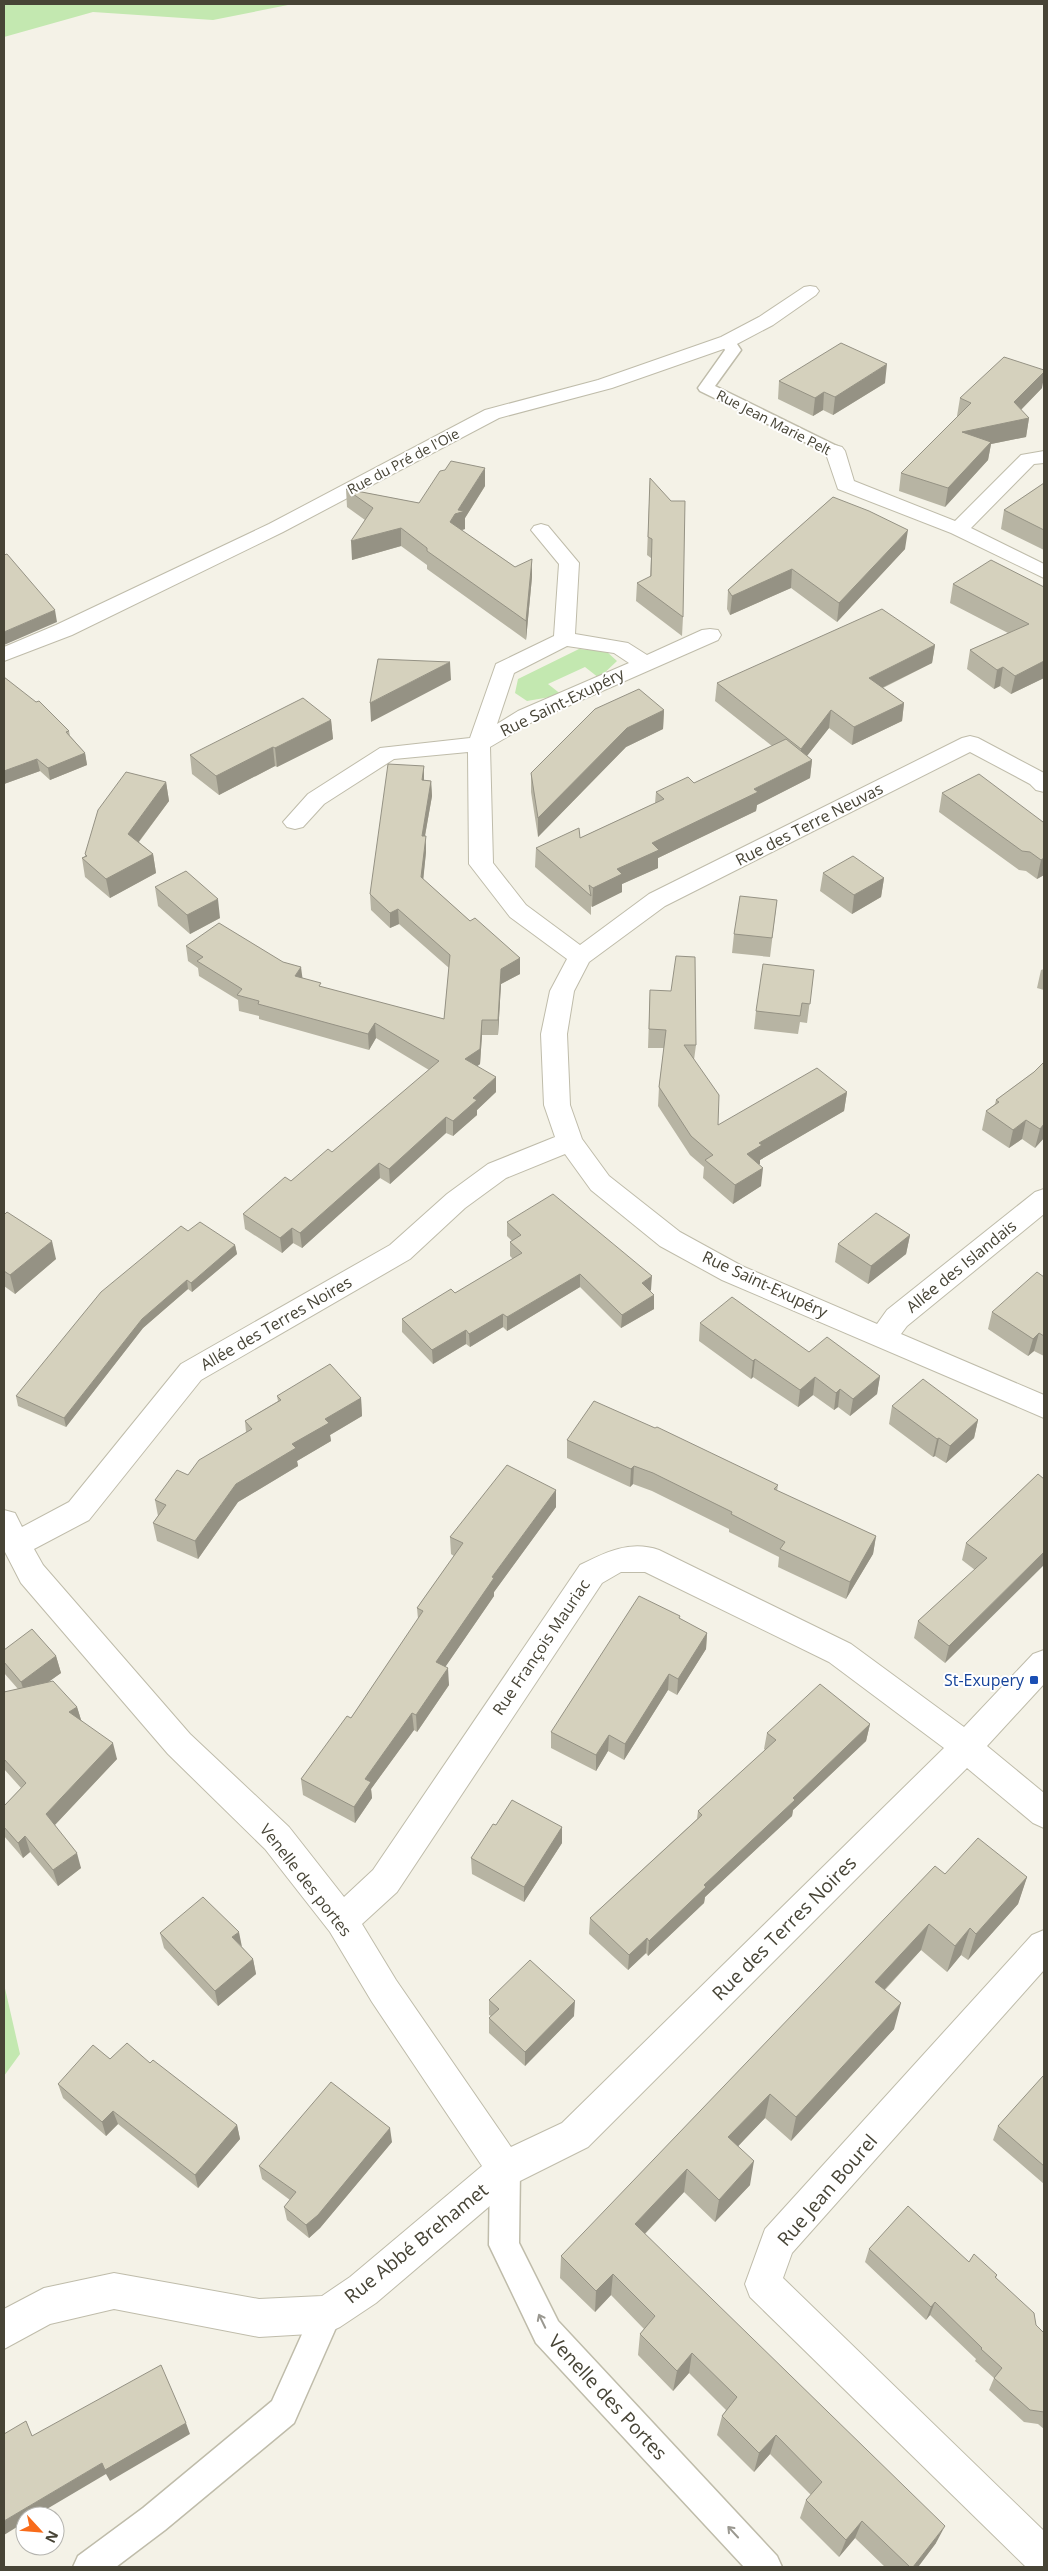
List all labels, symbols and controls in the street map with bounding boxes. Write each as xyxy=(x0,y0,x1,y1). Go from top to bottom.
street label: Rue Jean Marie Pelt xyxy=(713,385,835,459)
street label: Rue du Pré de l'Oie xyxy=(344,423,462,499)
street label: Rue Saint-Exupéry xyxy=(496,662,629,742)
street label: Rue des Terre Neuvas xyxy=(732,777,886,871)
street label: Allée des Islandais xyxy=(901,1215,1021,1317)
street label: Rue Saint-Exupéry xyxy=(699,1245,832,1323)
street label: Allée des Terres Noires xyxy=(196,1271,356,1375)
street label: Rue François Mauriac xyxy=(487,1574,595,1719)
place label: St-Exupery xyxy=(944,1669,1025,1691)
marker: St-Exupery xyxy=(1028,1674,1040,1686)
street label: Venelle des portes xyxy=(255,1819,357,1941)
street label: Rue des Terres Noires xyxy=(706,1850,862,2006)
street label: Rue Jean Bourel xyxy=(771,2128,883,2252)
street label: Rue Abbé Brehamet xyxy=(339,2177,493,2309)
one-way arrow xyxy=(537,2314,546,2329)
street label: Venelle des Portes xyxy=(543,2329,673,2465)
north arrow xyxy=(15,2506,65,2556)
one-way arrow xyxy=(727,2525,739,2538)
text: N xyxy=(41,2528,63,2546)

